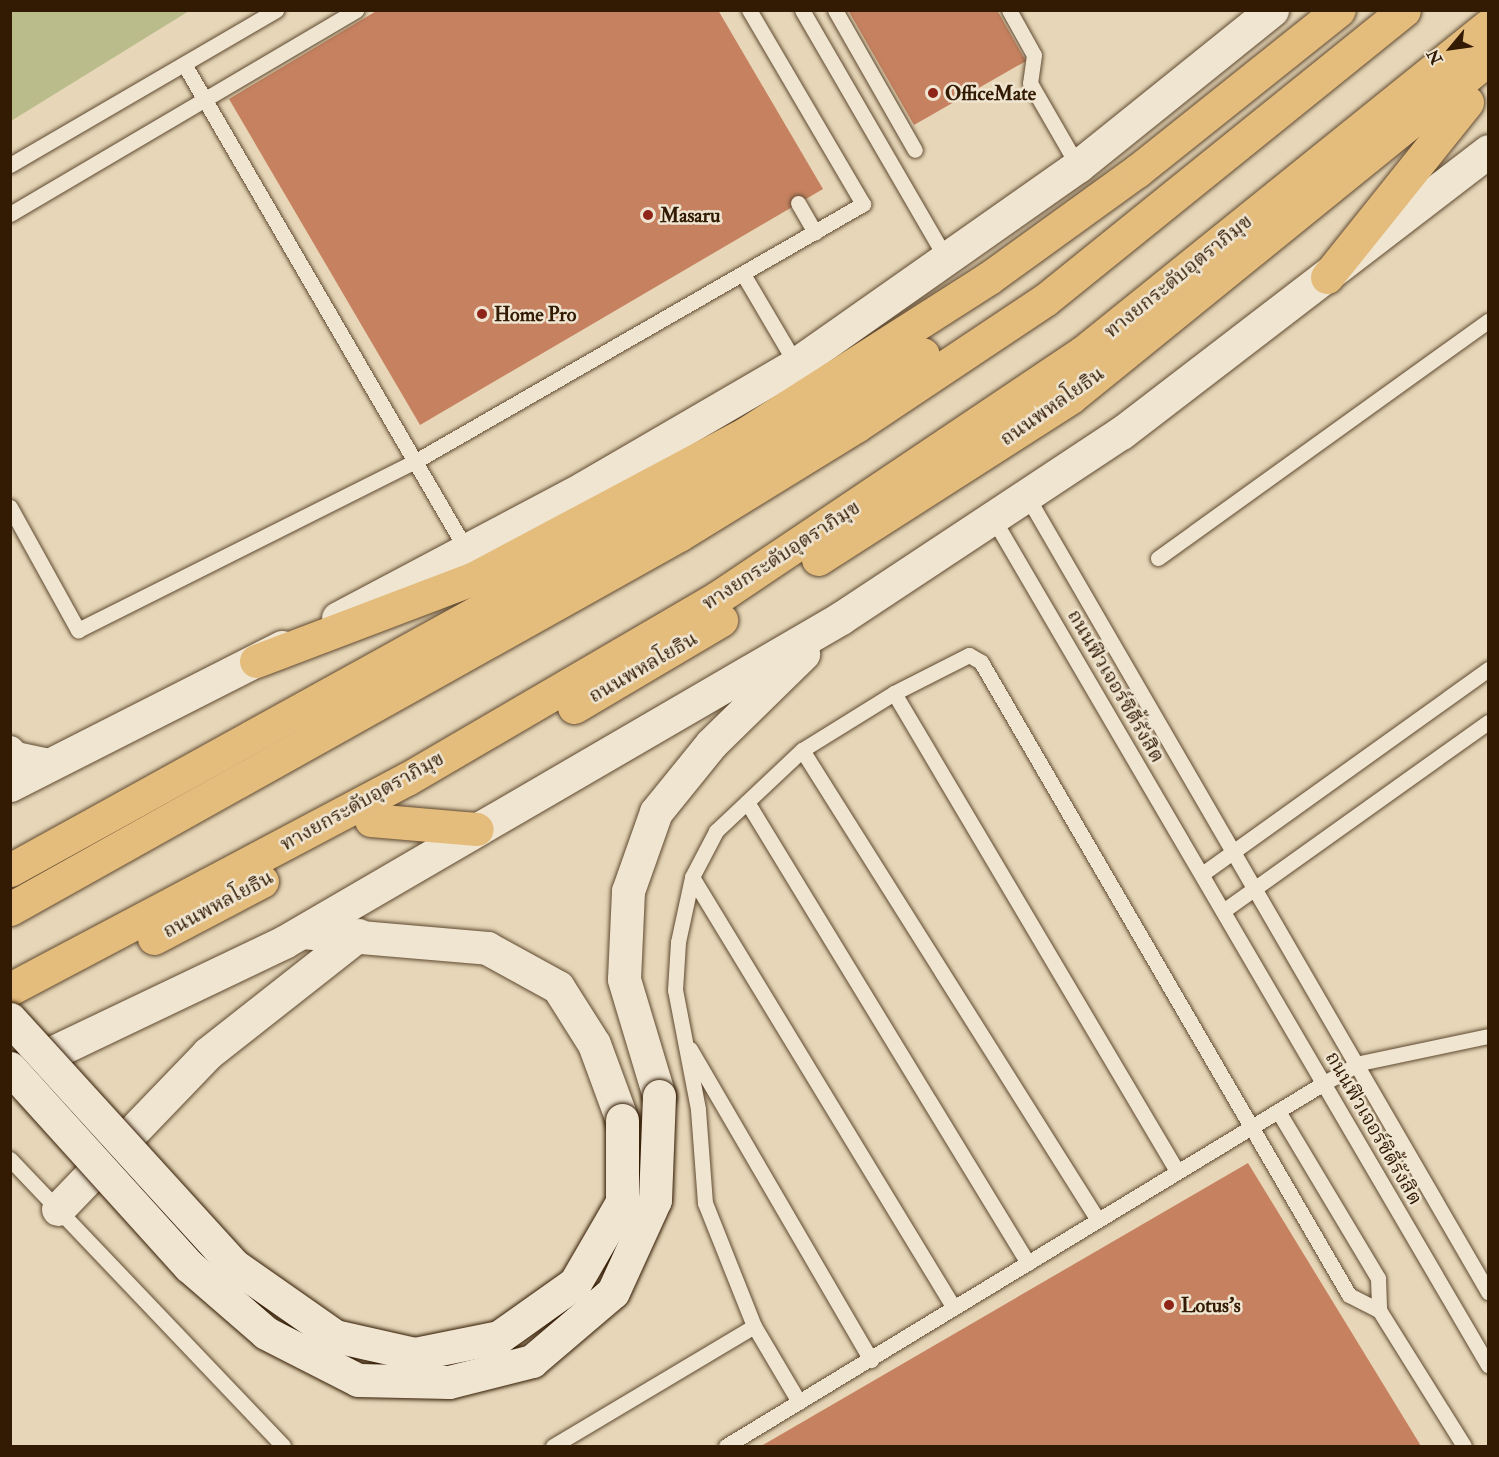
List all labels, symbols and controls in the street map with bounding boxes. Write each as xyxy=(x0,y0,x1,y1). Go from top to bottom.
north arrow xyxy=(1421,18,1481,78)
text: N xyxy=(1423,46,1447,68)
place label: OfficeMate xyxy=(945,81,1036,105)
marker: OfficeMate xyxy=(926,86,940,100)
place label: Masaru xyxy=(660,203,720,227)
marker: Masaru xyxy=(641,208,655,222)
street label: ทางยกระดับอุตราภิมุข xyxy=(1099,209,1257,343)
place label: Home Pro xyxy=(494,302,576,326)
marker: Home Pro xyxy=(475,307,489,321)
street label: ถนนพหลโยธิน xyxy=(995,361,1109,451)
street label: ทางยกระดับอุตราภิมุข xyxy=(698,495,864,615)
street label: ถนนฟิวเจอร์ซิตี้รังสิต xyxy=(1062,605,1170,767)
street label: ถนนพหลโยธิน xyxy=(584,626,702,708)
street label: ทางยกระดับอุตราภิมุข xyxy=(276,746,448,856)
street label: ถนนพหลโยธิน xyxy=(159,865,277,943)
street label: ถนนฟิวเจอร์ซิตี้รังสิต xyxy=(1320,1047,1428,1209)
place label: Lotus's xyxy=(1181,1293,1241,1317)
marker: Lotus's xyxy=(1162,1298,1176,1312)

